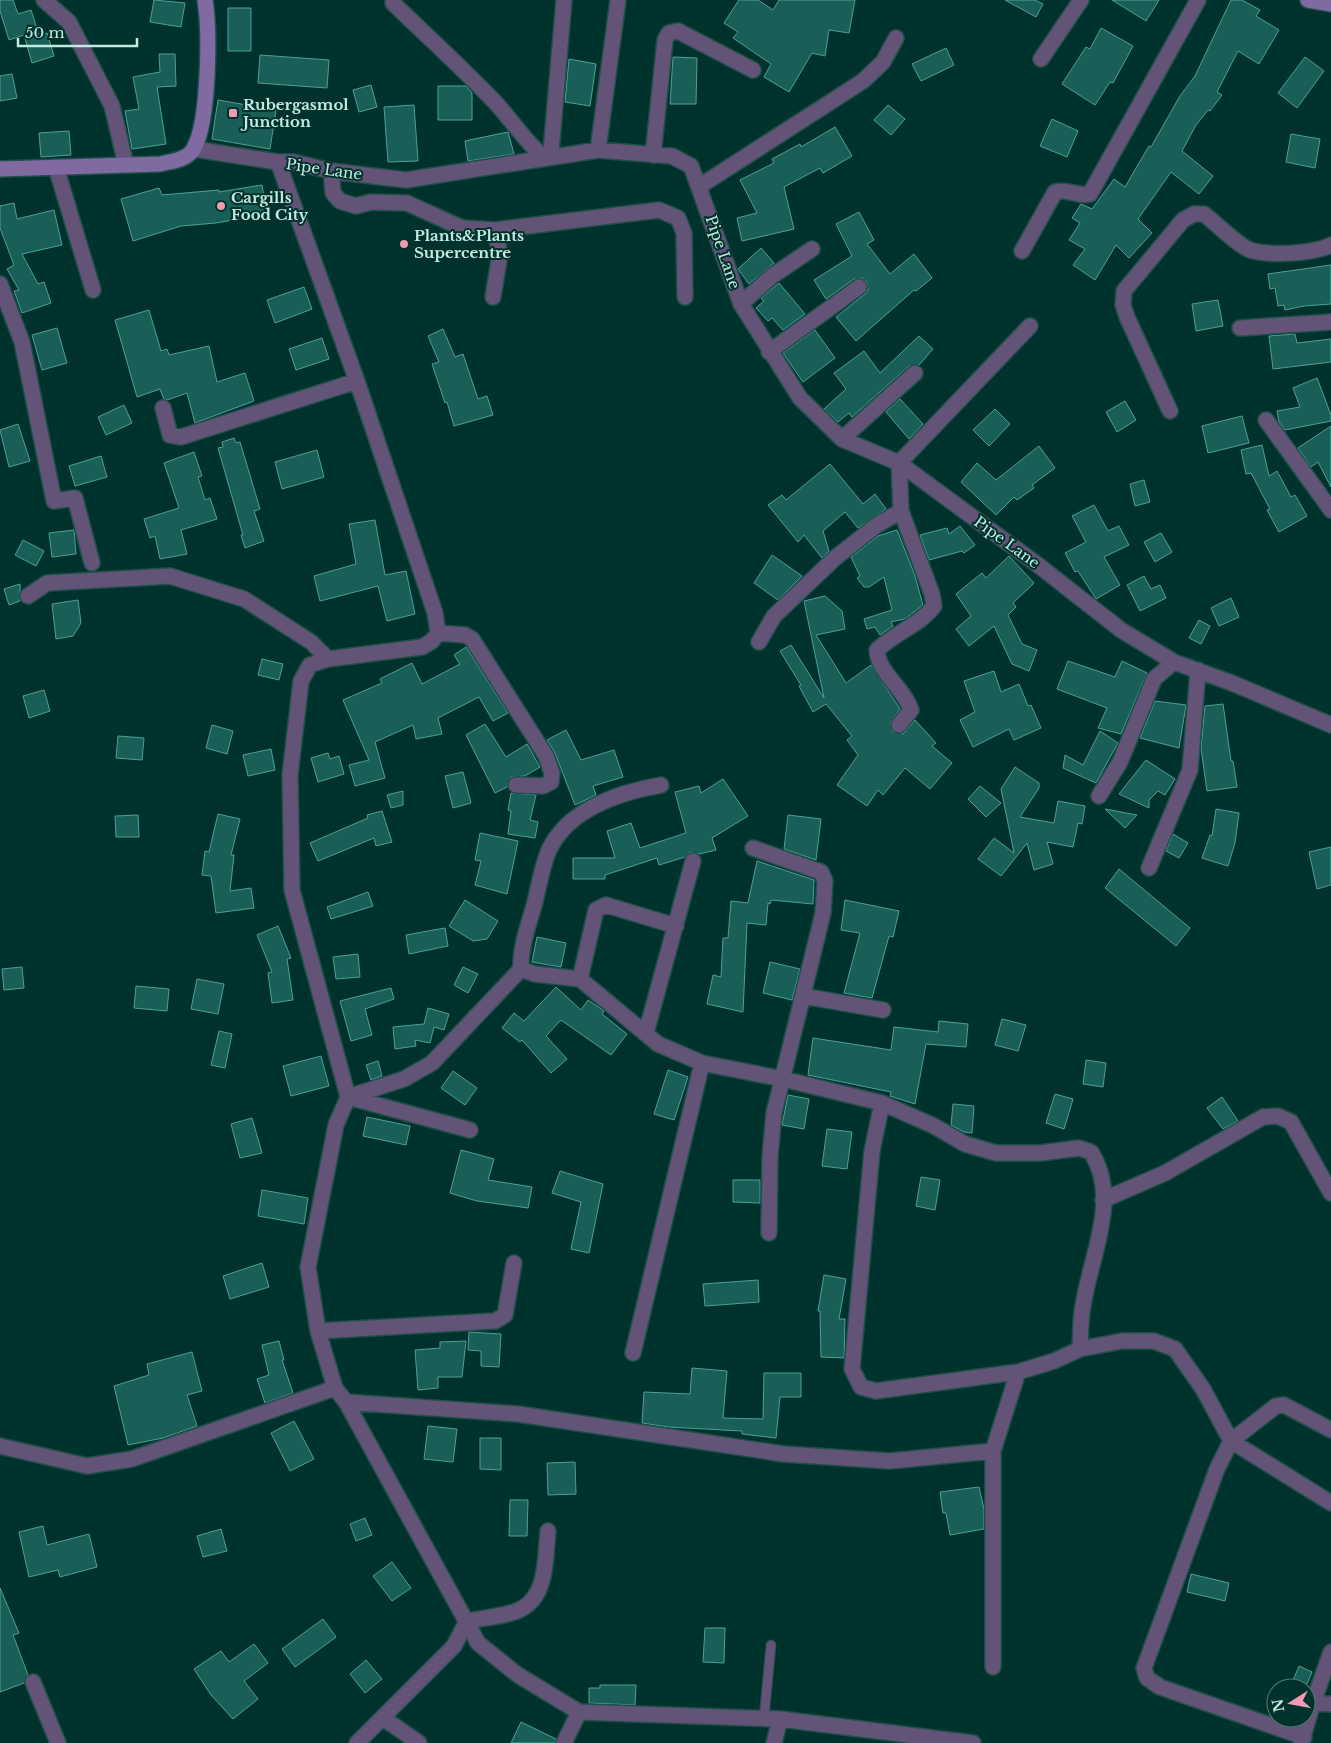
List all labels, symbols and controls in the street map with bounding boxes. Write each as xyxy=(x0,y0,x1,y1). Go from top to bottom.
scale bar xyxy=(18,15,136,47)
text: 50 m xyxy=(25,23,65,42)
place label: Rubergasmol Junction xyxy=(240,95,349,131)
marker: Rubergasmol Junction xyxy=(227,107,239,119)
street label: Pipe Lane xyxy=(285,154,363,184)
place label: Cargills Food City xyxy=(231,188,308,224)
marker: Cargills Food City xyxy=(215,200,227,212)
street label: Pipe Lane xyxy=(702,213,744,291)
place label: Plants&Plants Supercentre xyxy=(414,226,524,262)
marker: Plants&Plants Supercentre xyxy=(398,238,410,250)
street label: Pipe Lane xyxy=(970,512,1044,572)
north arrow xyxy=(1266,1678,1316,1728)
text: N xyxy=(1268,1697,1288,1714)

